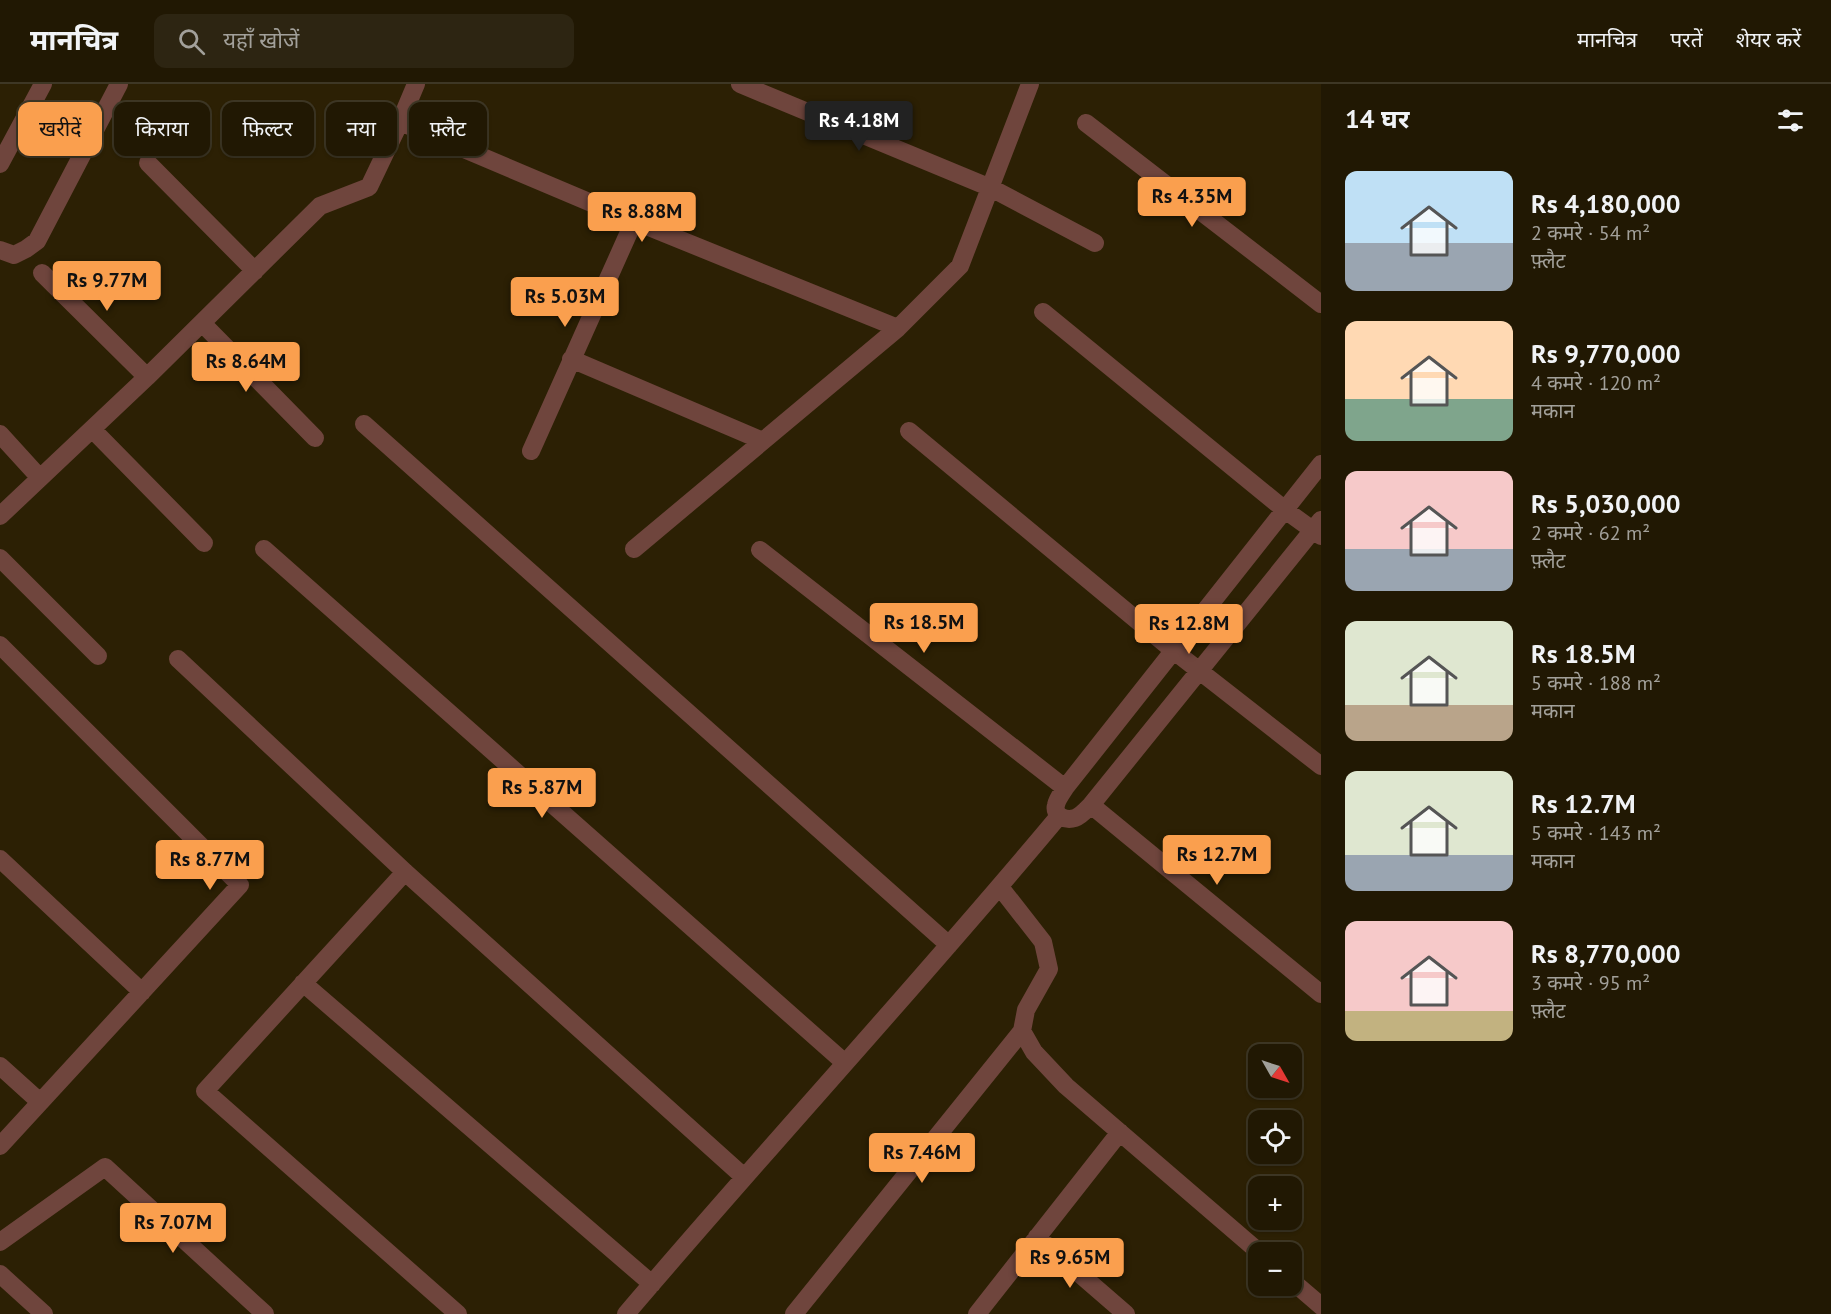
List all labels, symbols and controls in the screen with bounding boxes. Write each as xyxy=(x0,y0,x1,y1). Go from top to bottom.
search box xyxy=(154,14,574,68)
text: मानचित्र xyxy=(30,21,118,58)
icon: search xyxy=(175,25,208,58)
text: यहाँ खोजें xyxy=(223,26,299,54)
text: मानचित्र xyxy=(1577,26,1637,53)
text: परतें xyxy=(1670,26,1703,53)
text: शेयर करें xyxy=(1736,26,1801,53)
pin: Rs 4.18M xyxy=(797,101,921,152)
chip: खरीदें xyxy=(18,102,102,156)
chip: किराया xyxy=(114,102,210,156)
chip: फ़िल्टर xyxy=(222,102,314,156)
chip: नया xyxy=(326,102,397,156)
chip: फ़्लैट xyxy=(409,102,487,156)
text: 14 घर xyxy=(1345,102,1409,135)
icon: filters xyxy=(1774,104,1807,137)
text: Rs 4.18M xyxy=(819,107,899,133)
pin: Rs 4.35M xyxy=(1130,177,1254,228)
text: Rs 4.35M xyxy=(1152,183,1232,209)
text: Rs 4,180,000 xyxy=(1531,187,1681,220)
pin: Rs 8.88M xyxy=(580,192,704,243)
icon: home xyxy=(1393,195,1465,267)
text: Rs 8.88M xyxy=(602,198,682,224)
text: 2 कमरे · 54 m² xyxy=(1531,220,1650,246)
text: फ़्लैट xyxy=(1531,248,1566,274)
pin: Rs 9.77M xyxy=(45,261,169,312)
text: Rs 9.77M xyxy=(67,267,147,293)
pin: Rs 5.03M xyxy=(503,277,627,328)
text: Rs 5.03M xyxy=(525,283,605,309)
text: Rs 9,770,000 xyxy=(1531,337,1681,370)
pin: Rs 8.64M xyxy=(184,342,308,393)
icon: home xyxy=(1393,345,1465,417)
text: Rs 8.64M xyxy=(206,348,286,374)
text: 4 कमरे · 120 m² xyxy=(1531,370,1661,396)
text: मकान xyxy=(1531,398,1575,424)
text: Rs 5,030,000 xyxy=(1531,487,1681,520)
icon: home xyxy=(1393,495,1465,567)
text: 2 कमरे · 62 m² xyxy=(1531,520,1650,546)
text: फ़्लैट xyxy=(1531,548,1566,574)
pin: Rs 18.5M xyxy=(862,603,986,654)
pin: Rs 12.8M xyxy=(1127,604,1251,655)
text: Rs 18.5M xyxy=(884,609,964,635)
text: Rs 12.8M xyxy=(1149,610,1229,636)
text: Rs 18.5M xyxy=(1531,637,1636,670)
icon: home xyxy=(1393,645,1465,717)
text: 5 कमरे · 188 m² xyxy=(1531,670,1661,696)
text: मकान xyxy=(1531,698,1575,724)
pin: Rs 5.87M xyxy=(480,768,604,819)
text: Rs 5.87M xyxy=(502,774,582,800)
text: Rs 12.7M xyxy=(1531,787,1636,820)
icon: home xyxy=(1393,795,1465,867)
text: 5 कमरे · 143 m² xyxy=(1531,820,1661,846)
pin: Rs 12.7M xyxy=(1155,835,1279,886)
pin: Rs 8.77M xyxy=(148,840,272,891)
text: Rs 12.7M xyxy=(1177,841,1257,867)
text: Rs 8.77M xyxy=(170,846,250,872)
text: मकान xyxy=(1531,848,1575,874)
text: Rs 8,770,000 xyxy=(1531,937,1681,970)
icon: home xyxy=(1393,945,1465,1017)
text: 3 कमरे · 95 m² xyxy=(1531,970,1650,996)
text: फ़्लैट xyxy=(1531,998,1566,1024)
north arrow xyxy=(1248,1044,1302,1098)
map controls xyxy=(1248,1044,1302,1296)
button: locate xyxy=(1248,1110,1302,1164)
pin: Rs 7.46M xyxy=(860,1133,984,1184)
text: Rs 7.46M xyxy=(883,1139,961,1165)
button: + xyxy=(1248,1176,1302,1230)
pin: Rs 7.07M xyxy=(111,1203,235,1254)
text: Rs 7.07M xyxy=(134,1209,212,1235)
pin: Rs 9.65M xyxy=(1008,1238,1132,1289)
button: − xyxy=(1248,1242,1302,1296)
text: Rs 9.65M xyxy=(1030,1244,1110,1270)

